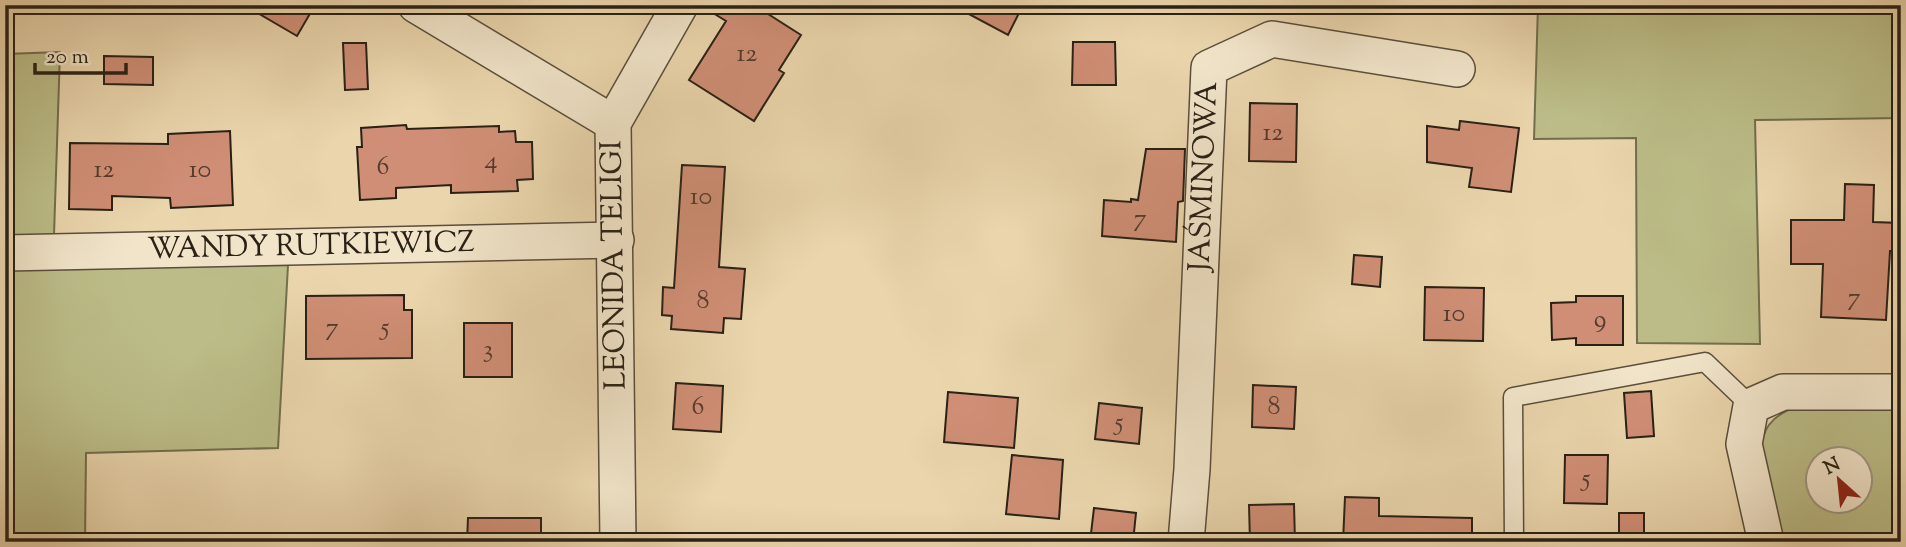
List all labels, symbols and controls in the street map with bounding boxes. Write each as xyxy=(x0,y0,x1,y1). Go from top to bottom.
scale bar xyxy=(35,32,126,76)
house number: 12 xyxy=(736,36,758,73)
text: 20 m xyxy=(46,43,89,73)
street label: JAŚMINOWA xyxy=(1179,81,1230,274)
house number: 12 xyxy=(1262,115,1284,152)
street label: LEONIDA TELIGI xyxy=(591,140,639,390)
house number: 4 xyxy=(484,143,498,180)
house number: 6 xyxy=(377,149,389,186)
house number: 12 xyxy=(93,152,115,189)
house number: 10 xyxy=(189,152,211,189)
house number: 10 xyxy=(690,179,712,216)
house number: 7 xyxy=(1133,201,1147,238)
street label: WANDY RUTKIEWICZ xyxy=(147,222,475,271)
house number: 7 xyxy=(1847,280,1861,317)
house number: 8 xyxy=(696,283,710,320)
house number: 10 xyxy=(1443,296,1465,333)
house number: 9 xyxy=(1594,302,1606,339)
house number: 7 xyxy=(325,310,339,347)
house number: 5 xyxy=(379,310,390,347)
house number: 3 xyxy=(483,332,493,369)
house number: 6 xyxy=(692,389,704,426)
house number: 8 xyxy=(1267,389,1281,426)
house number: 5 xyxy=(1113,405,1124,442)
north arrow xyxy=(1804,446,1874,516)
text: N xyxy=(1820,452,1845,483)
house number: 5 xyxy=(1580,461,1591,498)

